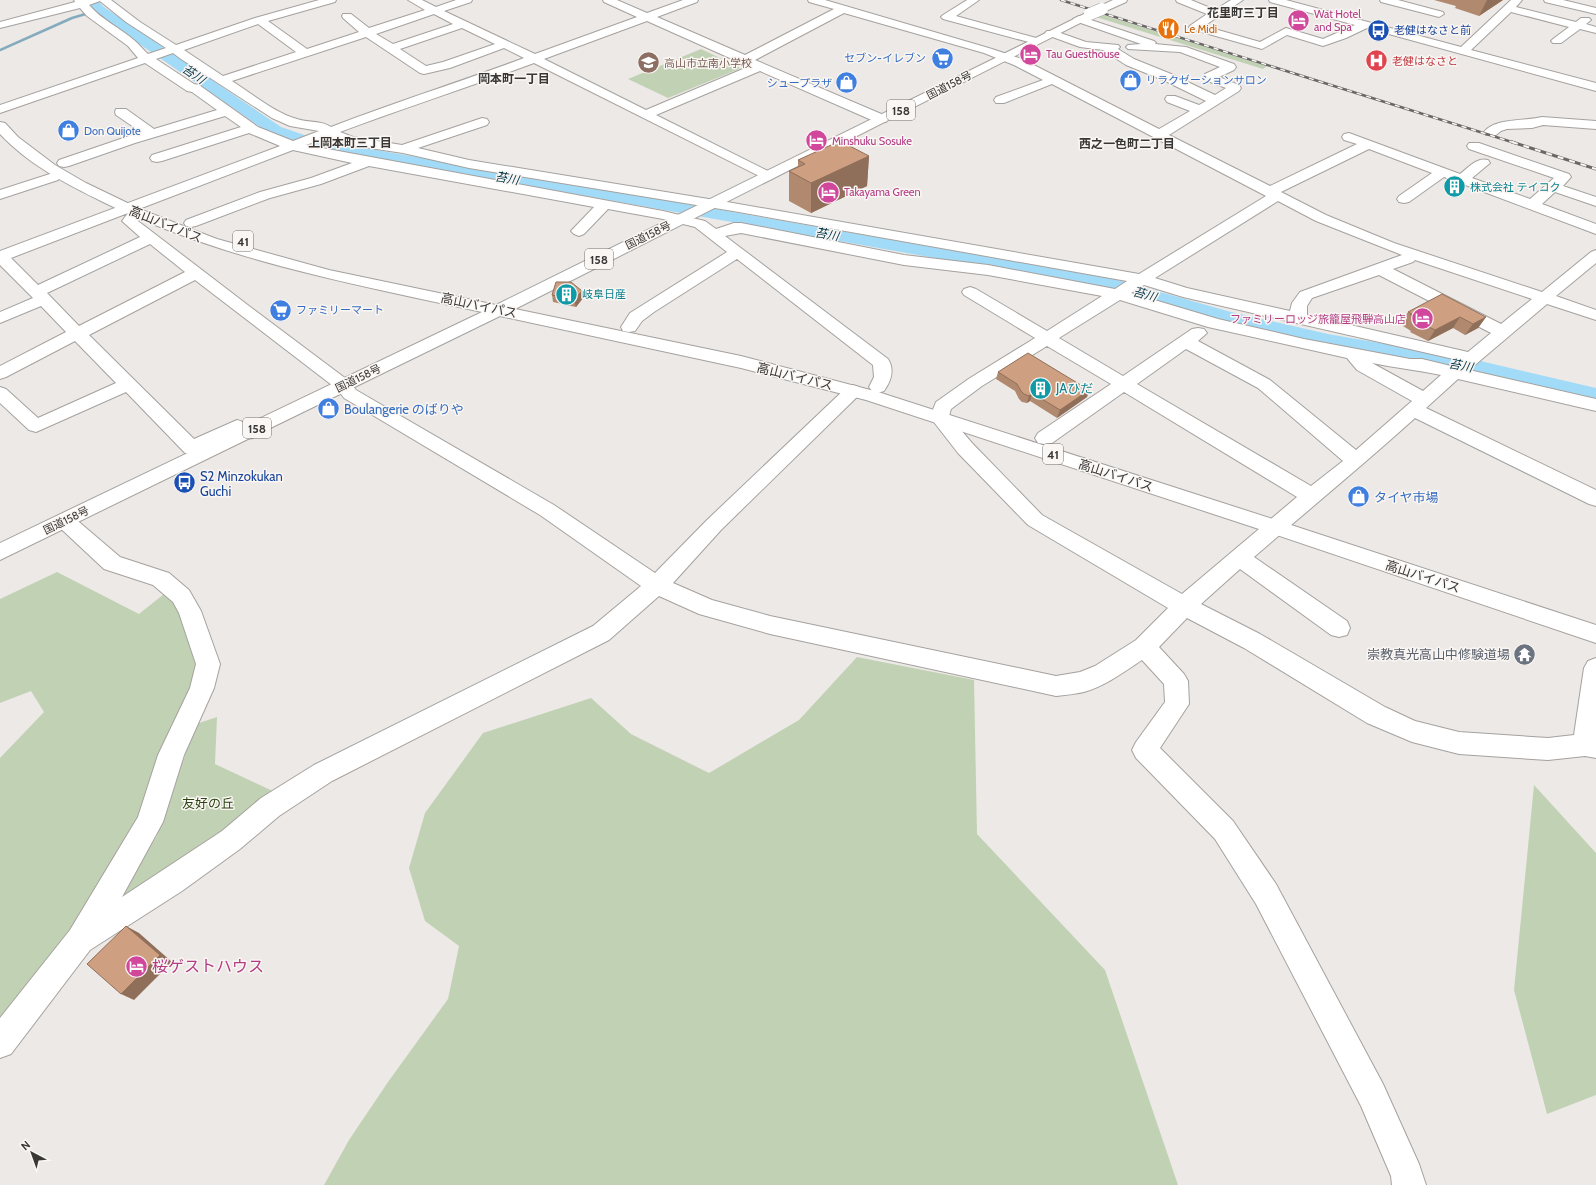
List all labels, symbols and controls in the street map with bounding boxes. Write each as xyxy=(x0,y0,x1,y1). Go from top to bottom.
district label: 花里町三丁目 xyxy=(1207,5,1279,20)
hotel icon: Wat Hotel and Spa xyxy=(1286,7,1312,33)
place label: Wat Hotel and Spa xyxy=(1314,7,1361,34)
restaurant icon: Le Midi xyxy=(1155,16,1181,42)
bus stop icon: 老健はなさと前 xyxy=(1366,17,1392,43)
place label: Le Midi xyxy=(1184,22,1217,36)
place label: 老健はなさと前 xyxy=(1394,23,1471,37)
hotel icon: Tau Guesthouse xyxy=(1018,41,1044,67)
supermarket icon: セブン-イレブン xyxy=(929,45,955,71)
place label: Tau Guesthouse xyxy=(1046,47,1120,61)
hospital icon: 老健はなさと xyxy=(1364,48,1390,74)
school or university icon: 高山市立南小学校 xyxy=(636,50,662,76)
place label: セブン-イレブン xyxy=(844,51,926,65)
place label: 老健はなさと xyxy=(1392,54,1458,68)
place label: 高山市立南小学校 xyxy=(664,56,752,70)
water label: 苔川 xyxy=(180,61,210,88)
shop icon: リラクゼーションサロン xyxy=(1117,67,1143,93)
street label: 国道158号 xyxy=(924,68,974,102)
shop icon: シュープラザ xyxy=(834,70,860,96)
district label: 岡本町一丁目 xyxy=(478,71,550,86)
place label: リラクゼーションサロン xyxy=(1146,73,1267,87)
place label: シュープラザ xyxy=(767,76,832,90)
road number: 158 xyxy=(887,100,915,120)
shop icon: Don Quijote xyxy=(55,118,81,144)
place label: Don Quijote xyxy=(84,124,141,138)
hotel icon: Minshuku Sosuke xyxy=(804,128,830,154)
place label: Minshuku Sosuke xyxy=(832,134,912,148)
district label: 上岡本町三丁目 xyxy=(308,135,392,150)
district label: 西之一色町二丁目 xyxy=(1079,136,1175,151)
water label: 苔川 xyxy=(494,169,522,188)
building icon: 株式会社 テイコク xyxy=(1442,174,1468,200)
hotel icon: Takayama Green xyxy=(815,179,841,205)
place label: 株式会社 テイコク xyxy=(1470,180,1560,194)
place label: Takayama Green xyxy=(844,185,921,199)
street label: 高山バイパス xyxy=(127,202,205,246)
street label: 国道158号 xyxy=(623,218,673,252)
water label: 苔川 xyxy=(814,225,842,244)
road number: 41 xyxy=(233,231,253,251)
road number: 158 xyxy=(585,249,613,269)
building icon: 岐阜日産 xyxy=(554,281,580,307)
water label: 苔川 xyxy=(1131,283,1161,305)
place label: 岐阜日産 xyxy=(582,287,626,301)
street label: 高山バイパス xyxy=(439,289,519,321)
supermarket icon: ファミリーマート xyxy=(268,297,294,323)
place label: ファミリーマート xyxy=(296,303,384,317)
hotel icon: ファミリーロッジ旅籠屋飛騨高山店 xyxy=(1409,306,1435,332)
place label: ファミリーロッジ旅籠屋飛騨高山店 xyxy=(1230,312,1406,326)
water label: 苔川 xyxy=(1448,355,1476,375)
street label: 高山バイパス xyxy=(755,359,835,393)
street label: 国道158号 xyxy=(333,361,383,395)
building icon: JAひだ xyxy=(1028,375,1054,401)
place label: JAひだ xyxy=(1055,380,1093,396)
shop icon: Boulangerie のばりや xyxy=(315,396,341,422)
place label: Boulangerie のばりや xyxy=(344,401,464,417)
road number: 158 xyxy=(243,418,271,438)
road number: 41 xyxy=(1043,444,1063,464)
street label: 高山バイパス xyxy=(1077,455,1155,495)
place label: S2 Minzokukan Guchi xyxy=(200,468,283,499)
bus stop icon: S2 Minzokukan Guchi xyxy=(171,470,197,496)
shop icon: タイヤ市場 xyxy=(1345,484,1371,510)
place label: タイヤ市場 xyxy=(1374,489,1439,505)
street label: 国道158号 xyxy=(41,503,91,537)
street label: 高山バイパス xyxy=(1384,556,1462,596)
temple icon: 崇教真光高山中修験道場 xyxy=(1512,641,1538,667)
place label: 崇教真光高山中修験道場 xyxy=(1367,646,1510,662)
park label: 友好の丘 xyxy=(182,795,234,811)
hotel icon: 桜ゲストハウス xyxy=(124,953,150,979)
place label: 桜ゲストハウス xyxy=(152,957,264,976)
north arrow xyxy=(12,1133,52,1173)
text: N xyxy=(18,1138,33,1153)

